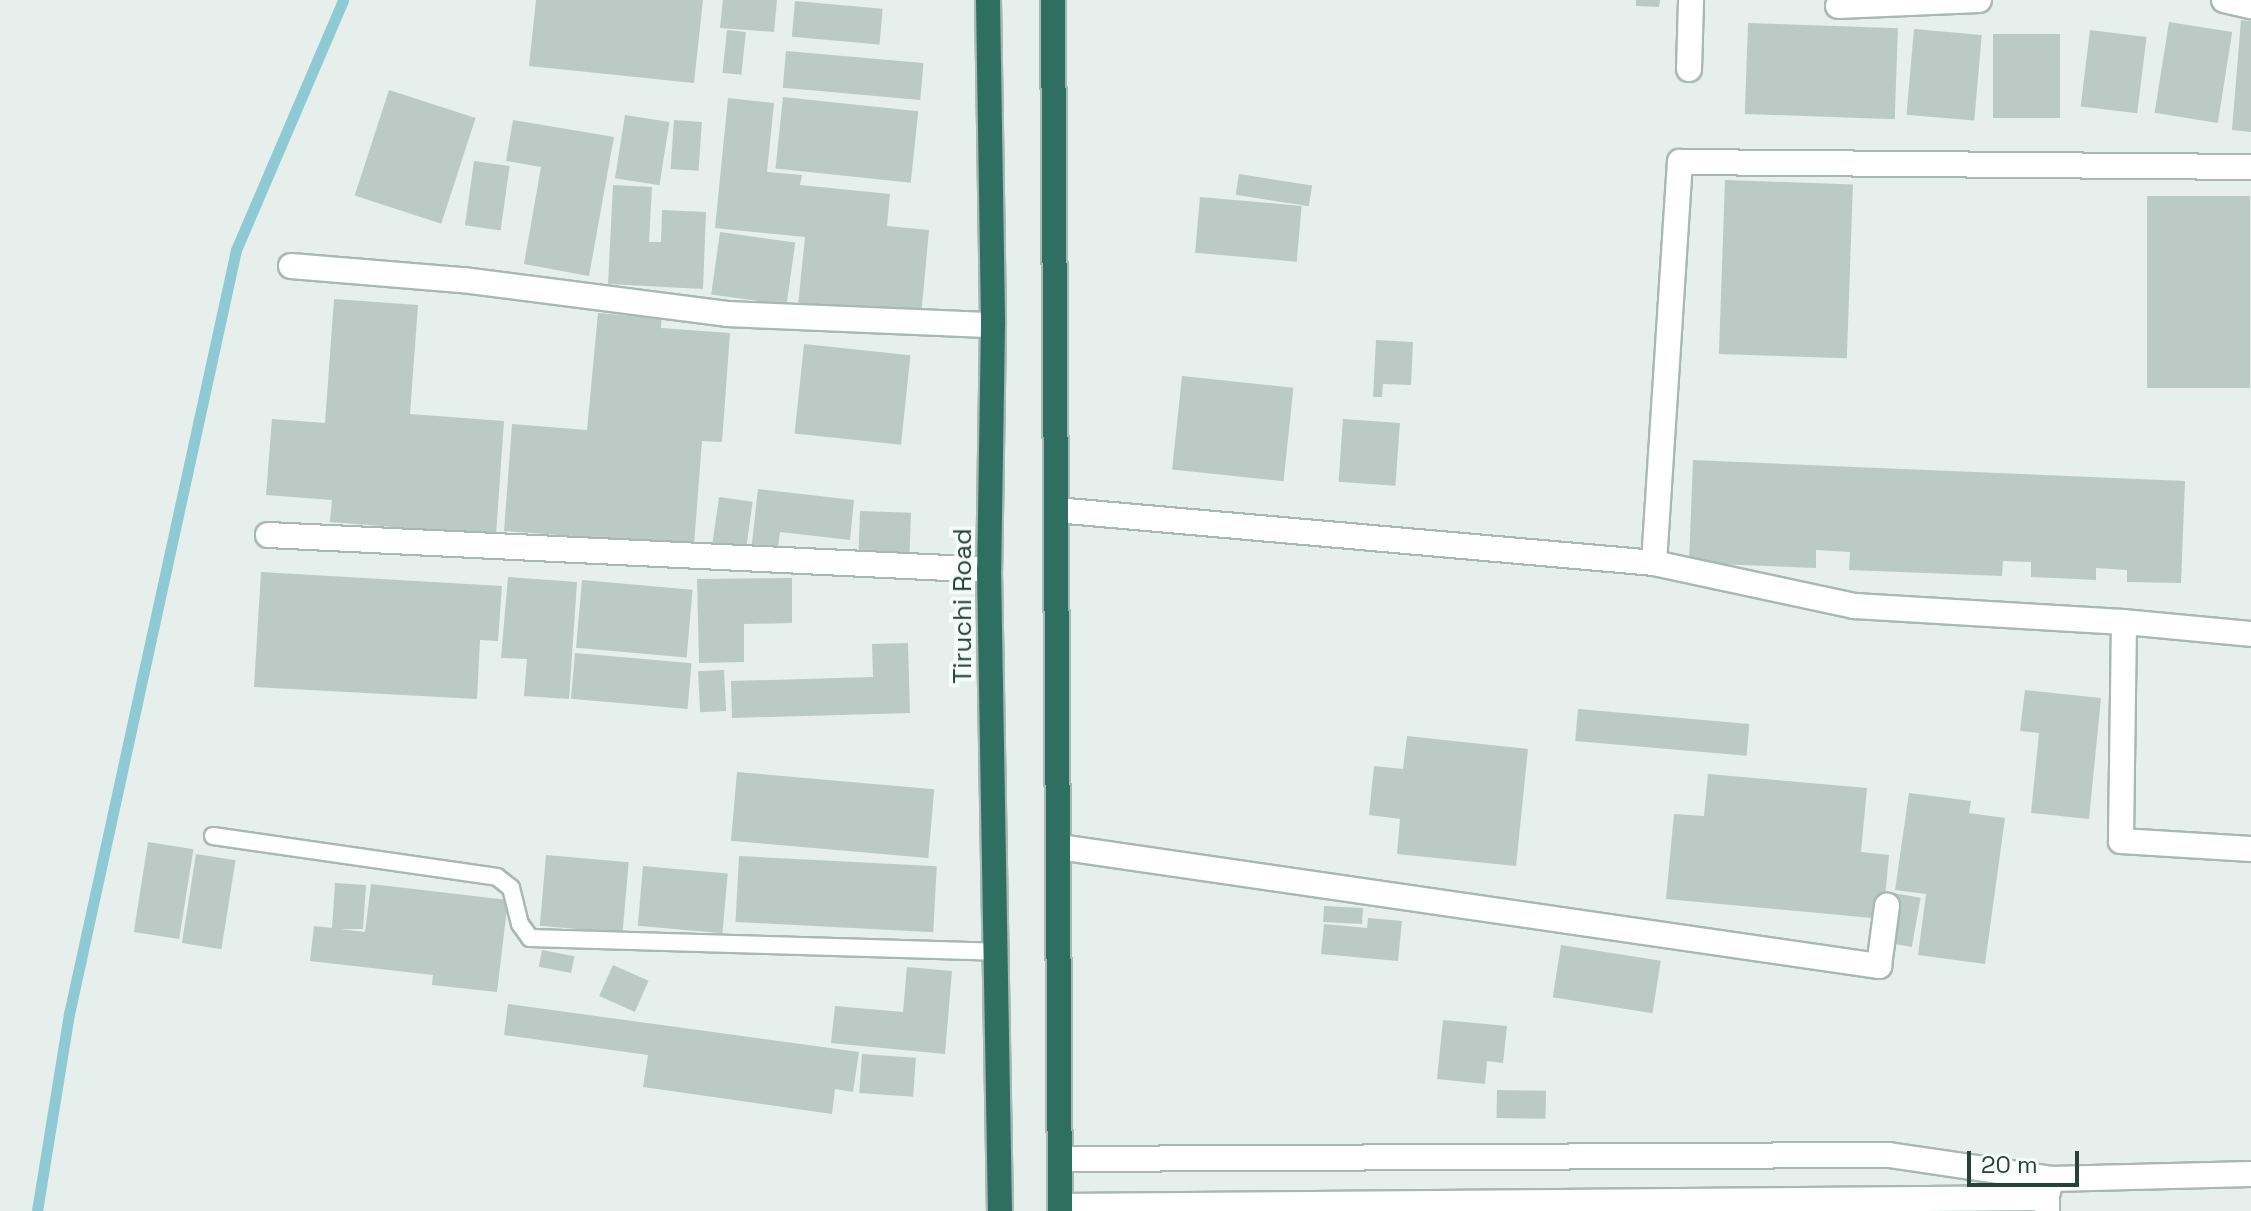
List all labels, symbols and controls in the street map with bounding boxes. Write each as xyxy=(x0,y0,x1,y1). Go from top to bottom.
street label: Tiruchi Road xyxy=(947,528,979,684)
scale bar xyxy=(1971,1135,2083,1185)
text: 20 m xyxy=(1981,1149,2038,1180)

